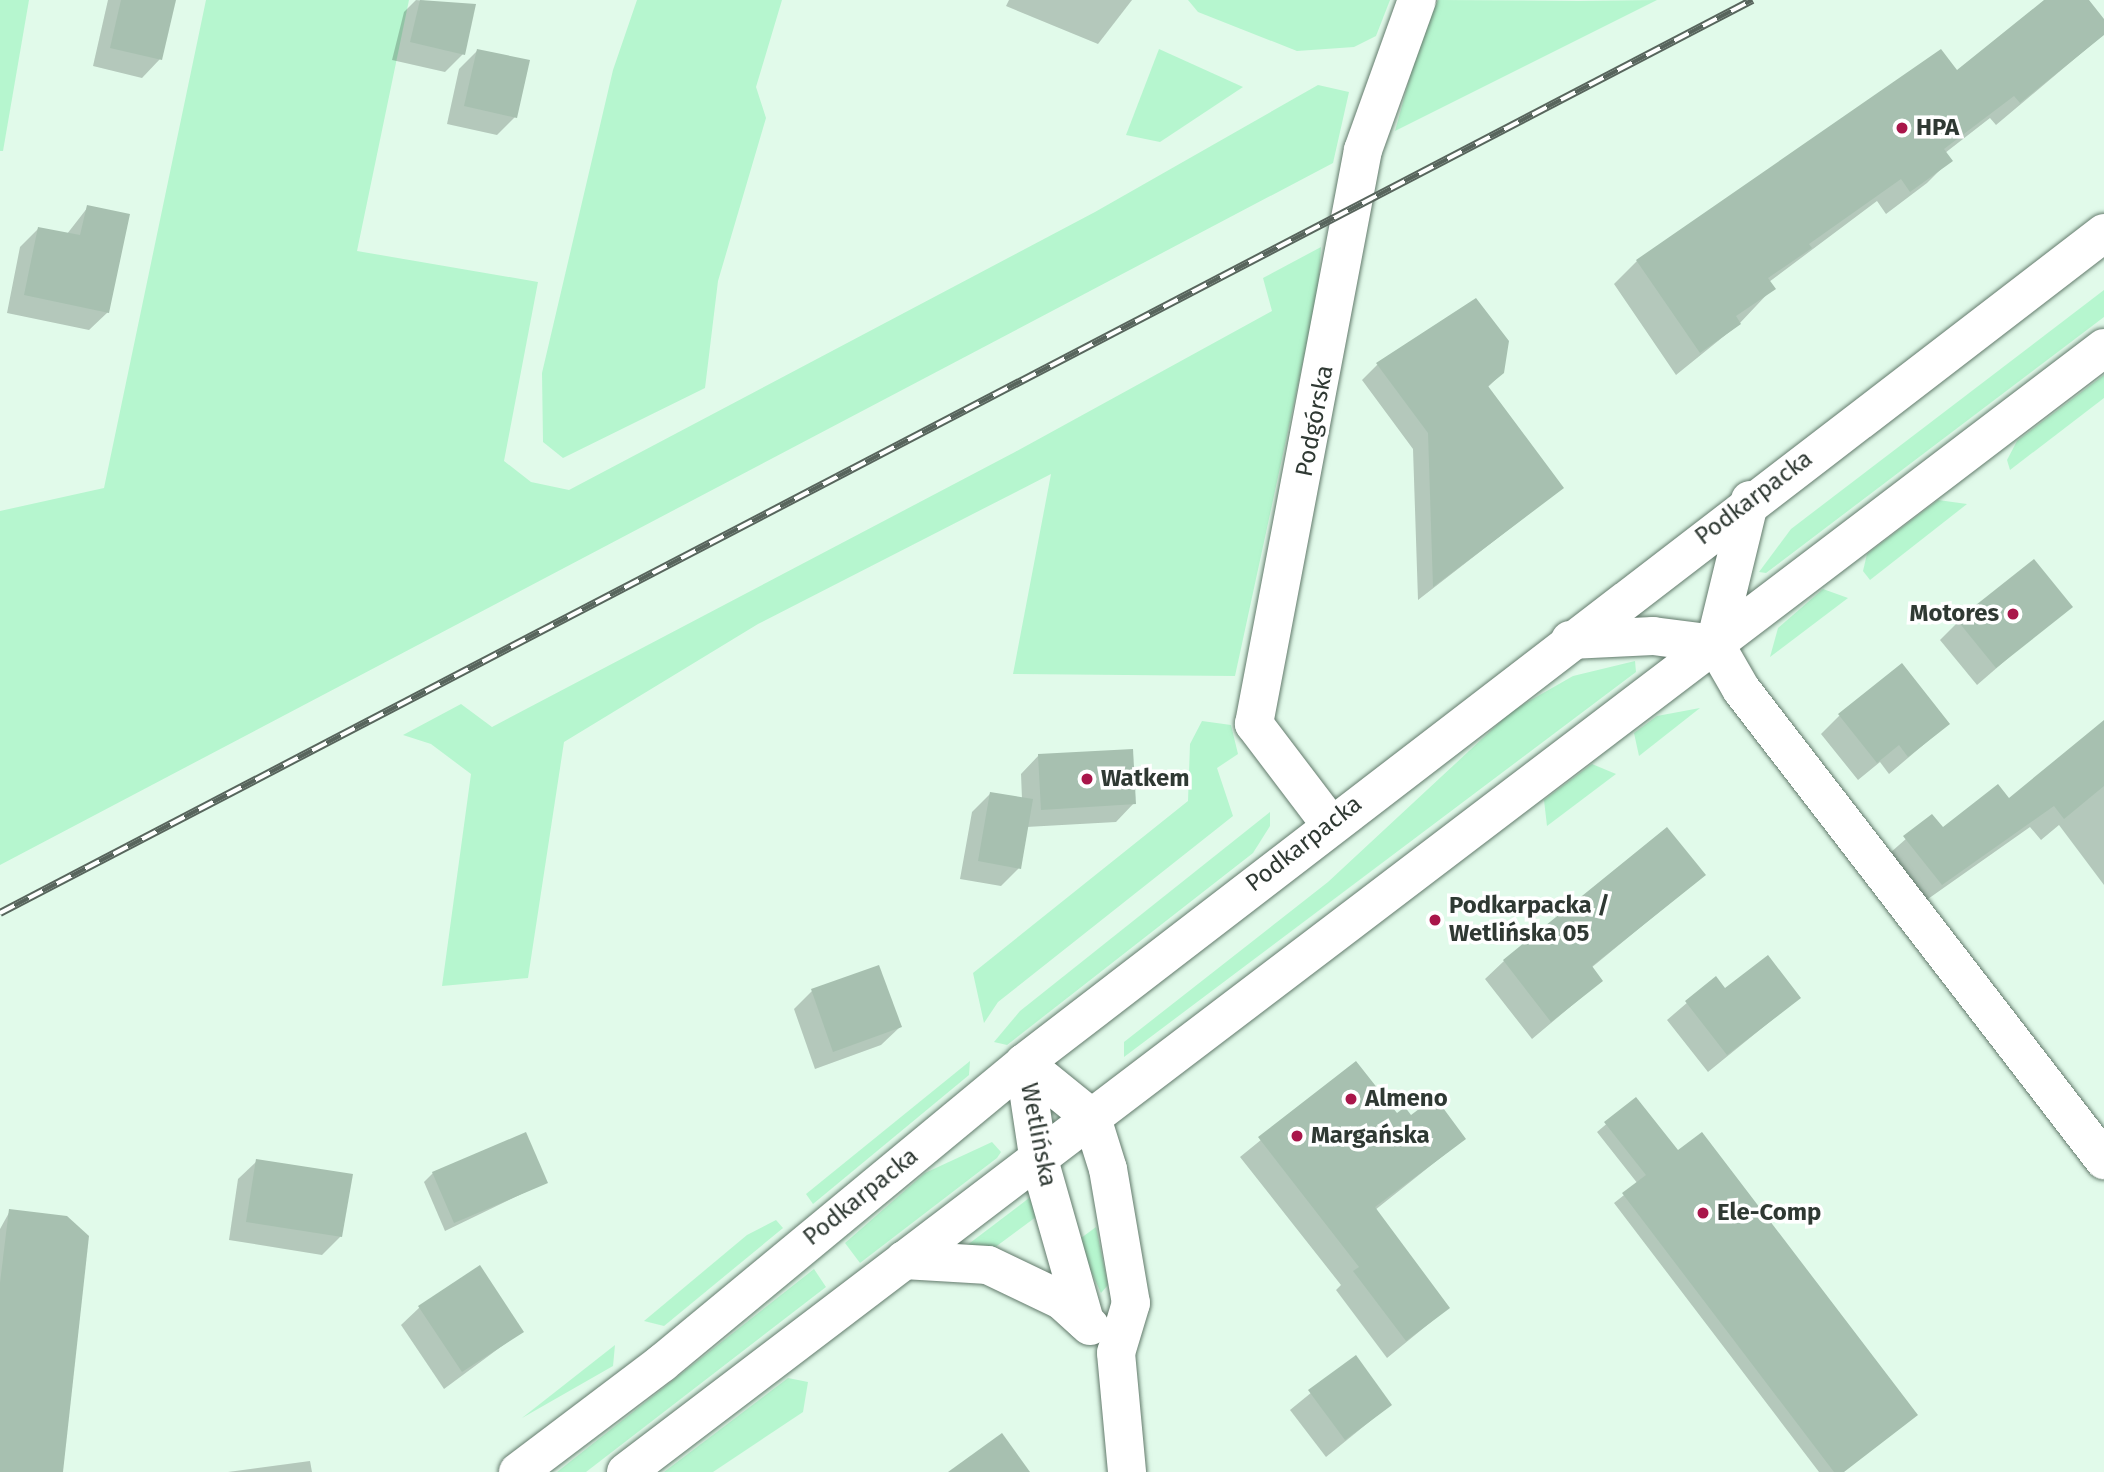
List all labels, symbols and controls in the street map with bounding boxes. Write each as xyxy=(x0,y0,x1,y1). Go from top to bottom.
place label: HPA xyxy=(1916,114,1959,142)
marker: HPA xyxy=(1894,120,1910,136)
street label: Podgórska xyxy=(1290,363,1340,479)
street label: Podkarpacka xyxy=(1690,445,1818,551)
place label: Motores xyxy=(1910,600,1999,628)
marker: Motores xyxy=(2005,606,2021,622)
place label: Watkem xyxy=(1101,765,1189,793)
marker: Watkem xyxy=(1079,771,1095,787)
street label: Podkarpacka xyxy=(1240,790,1368,898)
place label: Podkarpacka / Wetlińska 05 xyxy=(1449,892,1610,948)
marker: Podkarpacka / Wetlińska 05 xyxy=(1427,912,1443,928)
street label: Wetlińska xyxy=(1014,1081,1062,1189)
place label: Almeno xyxy=(1365,1085,1448,1113)
marker: Almeno xyxy=(1343,1091,1359,1107)
place label: Margańska xyxy=(1311,1122,1430,1150)
marker: Margańska xyxy=(1289,1128,1305,1144)
street label: Podkarpacka xyxy=(798,1142,924,1252)
place label: Ele-Comp xyxy=(1717,1199,1821,1227)
marker: Ele-Comp xyxy=(1695,1205,1711,1221)

